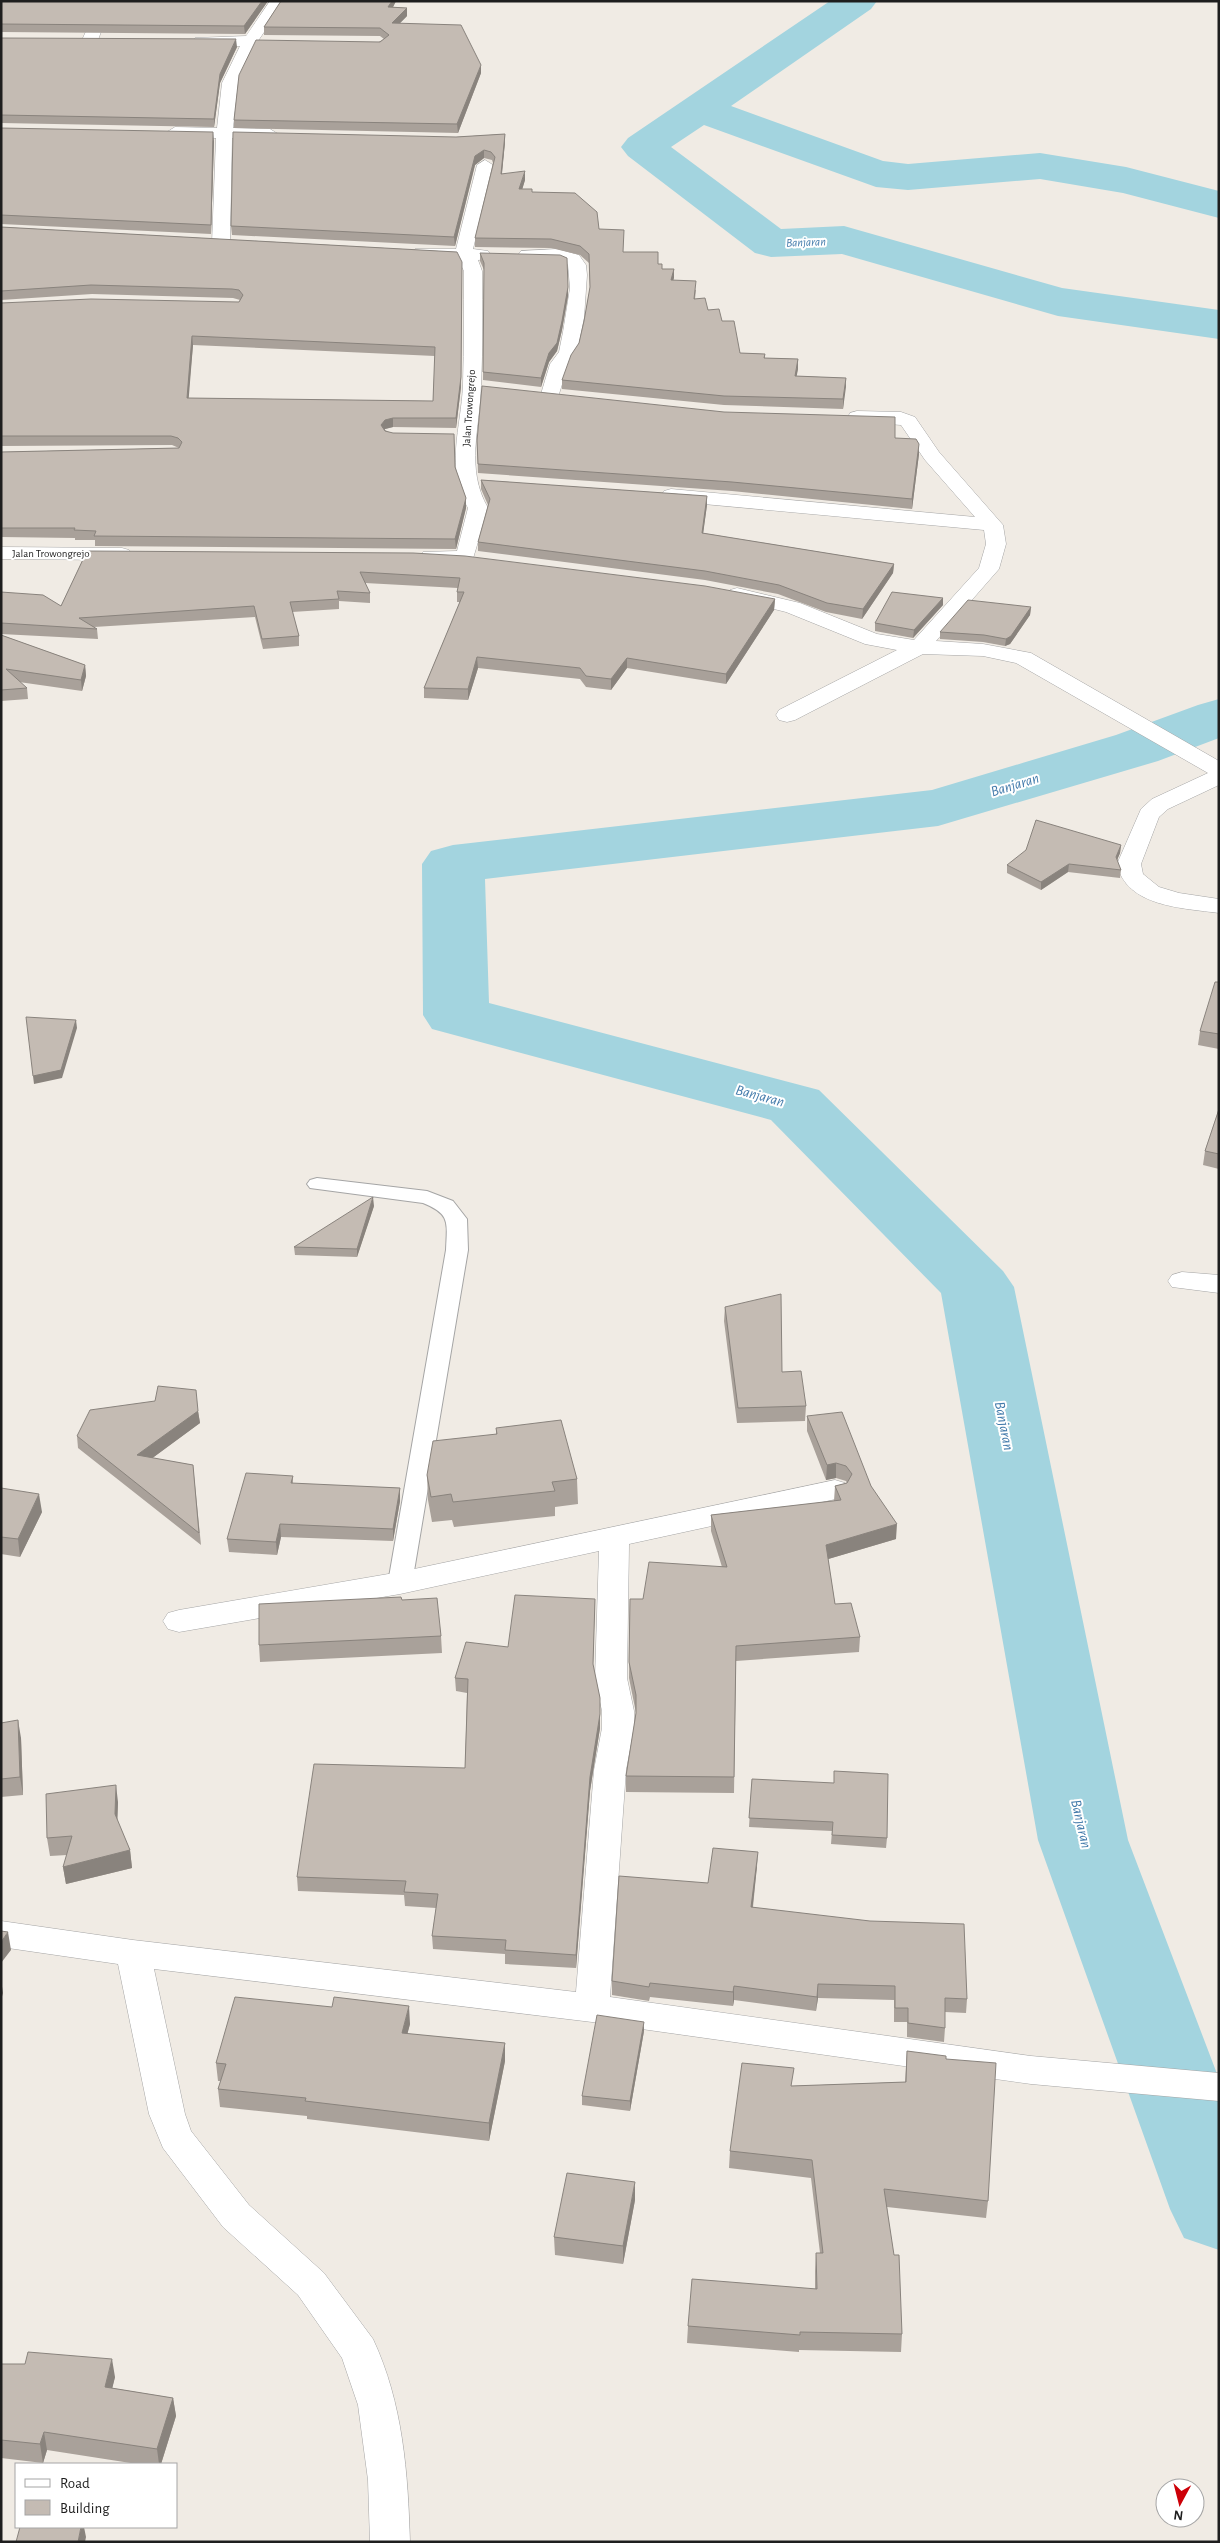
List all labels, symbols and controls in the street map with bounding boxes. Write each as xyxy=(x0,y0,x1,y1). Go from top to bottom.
water label: Banjaran xyxy=(786,235,826,250)
street label: Jalan Trowongrejo xyxy=(461,369,477,447)
street label: Jalan Trowongrejo xyxy=(12,548,90,559)
water label: Banjaran xyxy=(989,771,1041,799)
water label: Banjaran xyxy=(734,1082,786,1110)
water label: Banjaran xyxy=(992,1400,1016,1452)
water label: Banjaran xyxy=(1068,1798,1094,1850)
legend xyxy=(15,2463,178,2528)
text: Road xyxy=(60,2476,90,2491)
north arrow xyxy=(1155,2478,1205,2528)
text: Building xyxy=(60,2501,110,2516)
text: N xyxy=(1173,2507,1184,2522)

